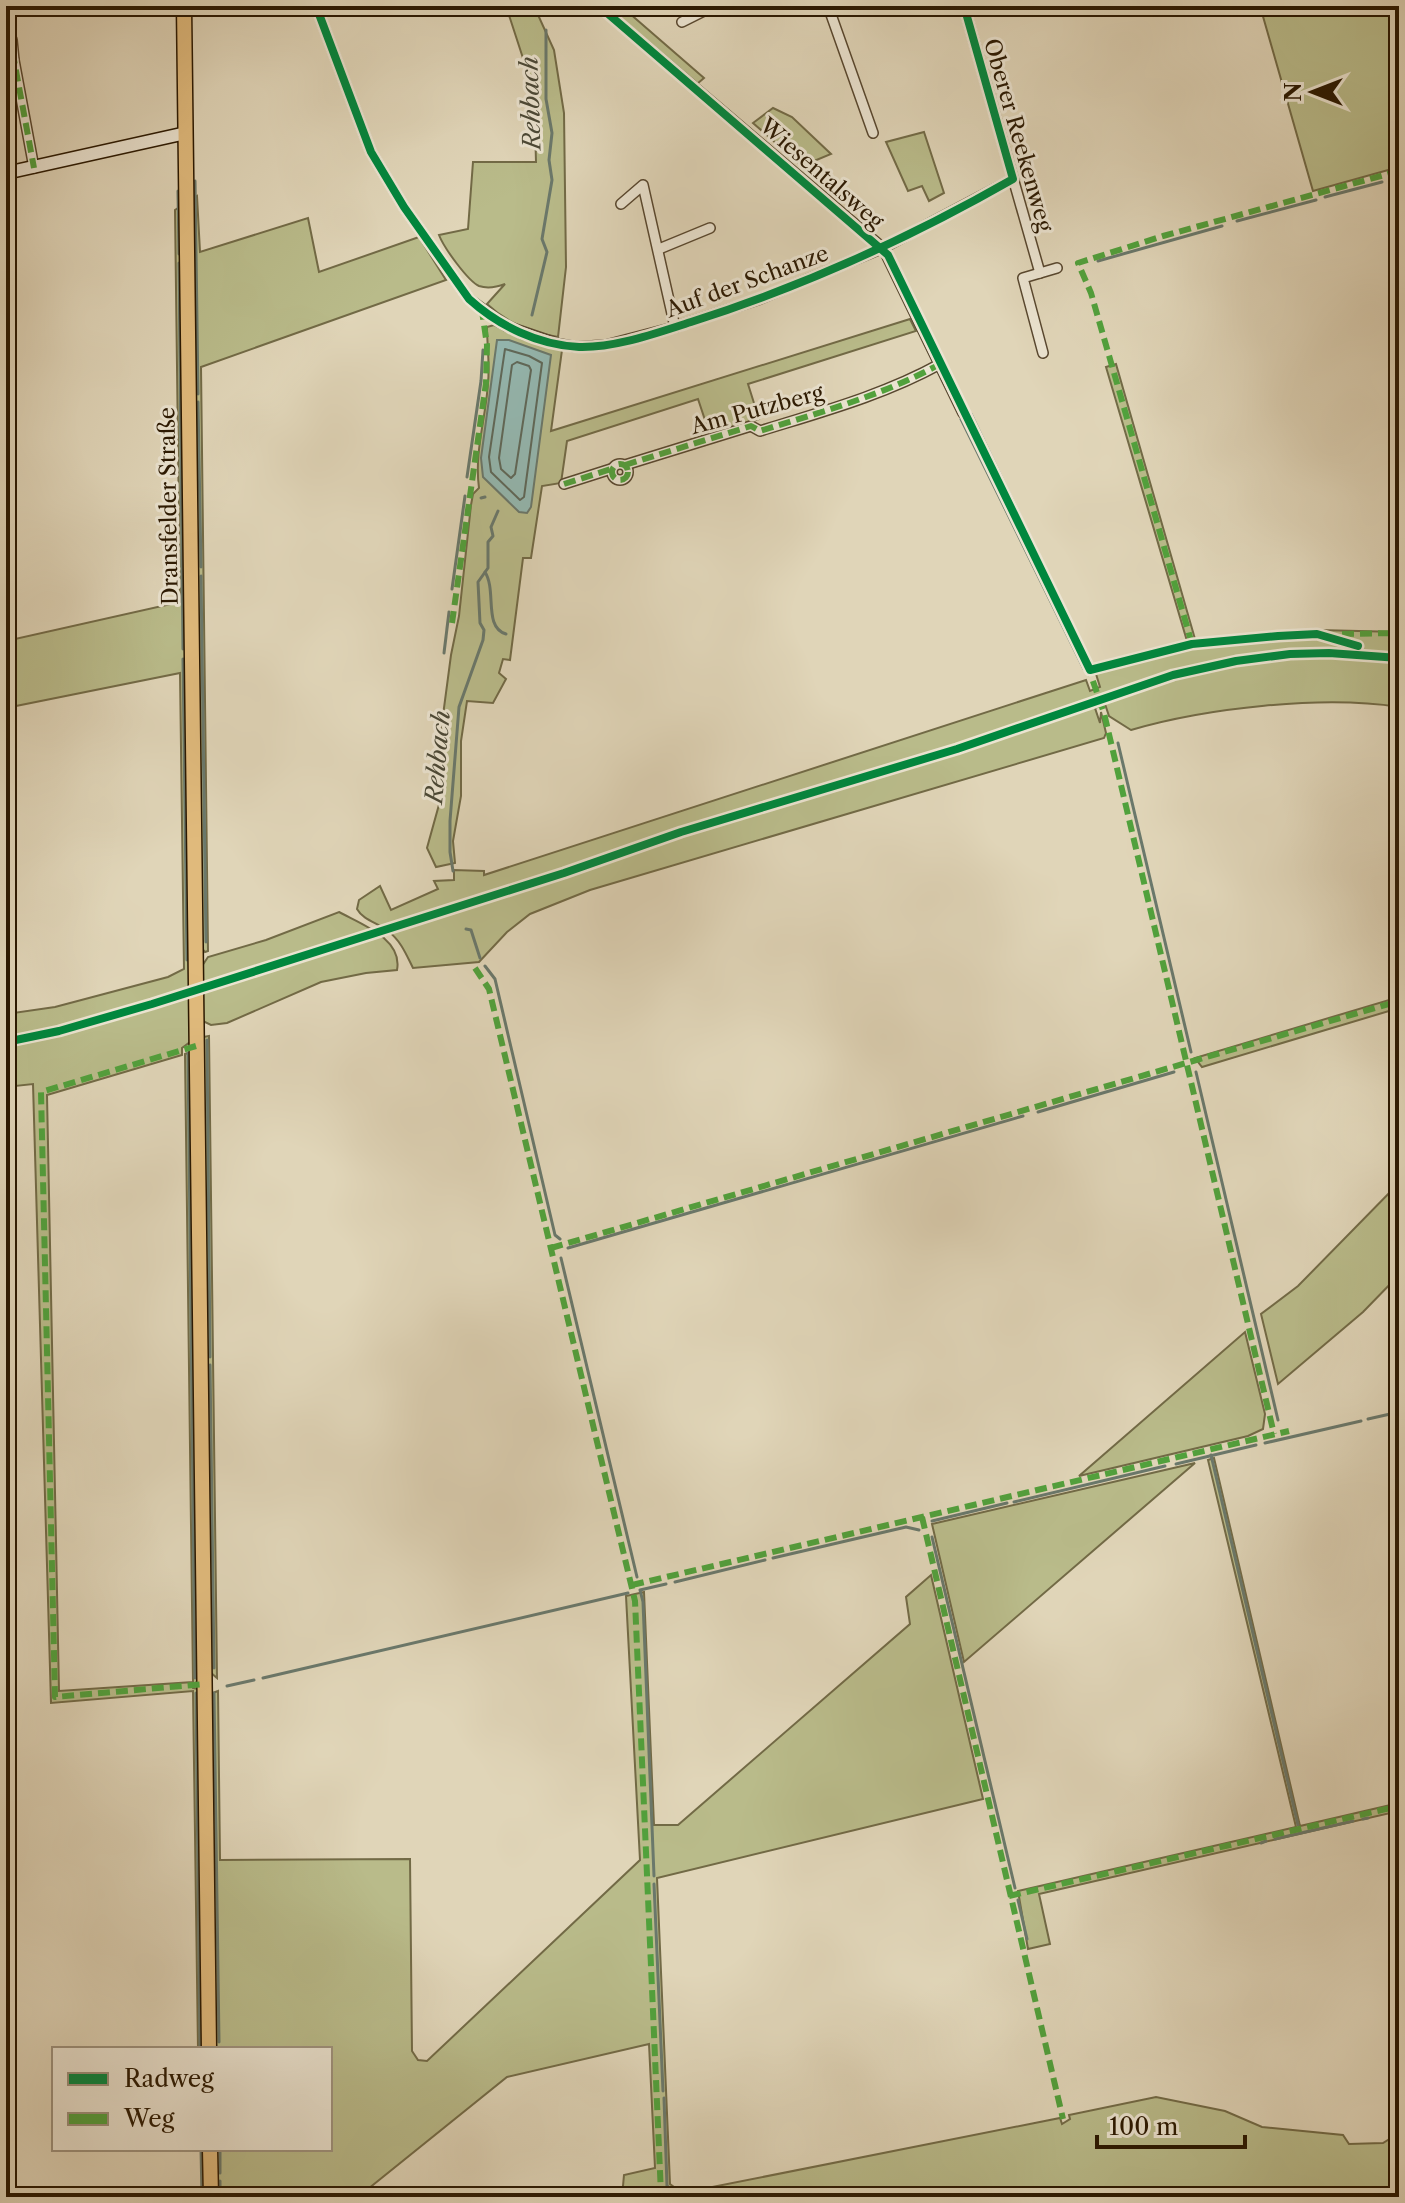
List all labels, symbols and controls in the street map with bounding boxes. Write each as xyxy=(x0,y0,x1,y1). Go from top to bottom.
street label: Oberer Reekenweg xyxy=(978,36,1059,235)
north arrow xyxy=(1273,52,1353,132)
water label: Rehbach xyxy=(514,56,547,152)
text: N xyxy=(1280,82,1307,102)
street label: Wiesentalsweg xyxy=(753,111,890,235)
street label: Auf der Schanze xyxy=(661,240,832,324)
street label: Am Putzberg xyxy=(687,379,827,440)
street label: Dransfelder Straße xyxy=(153,407,184,605)
water label: Rehbach xyxy=(419,709,456,807)
legend xyxy=(52,2047,332,2151)
text: Radweg xyxy=(124,2064,214,2093)
scale bar xyxy=(1097,2099,1245,2149)
text: Weg xyxy=(123,2104,175,2133)
text: 100 m xyxy=(1109,2112,1178,2141)

